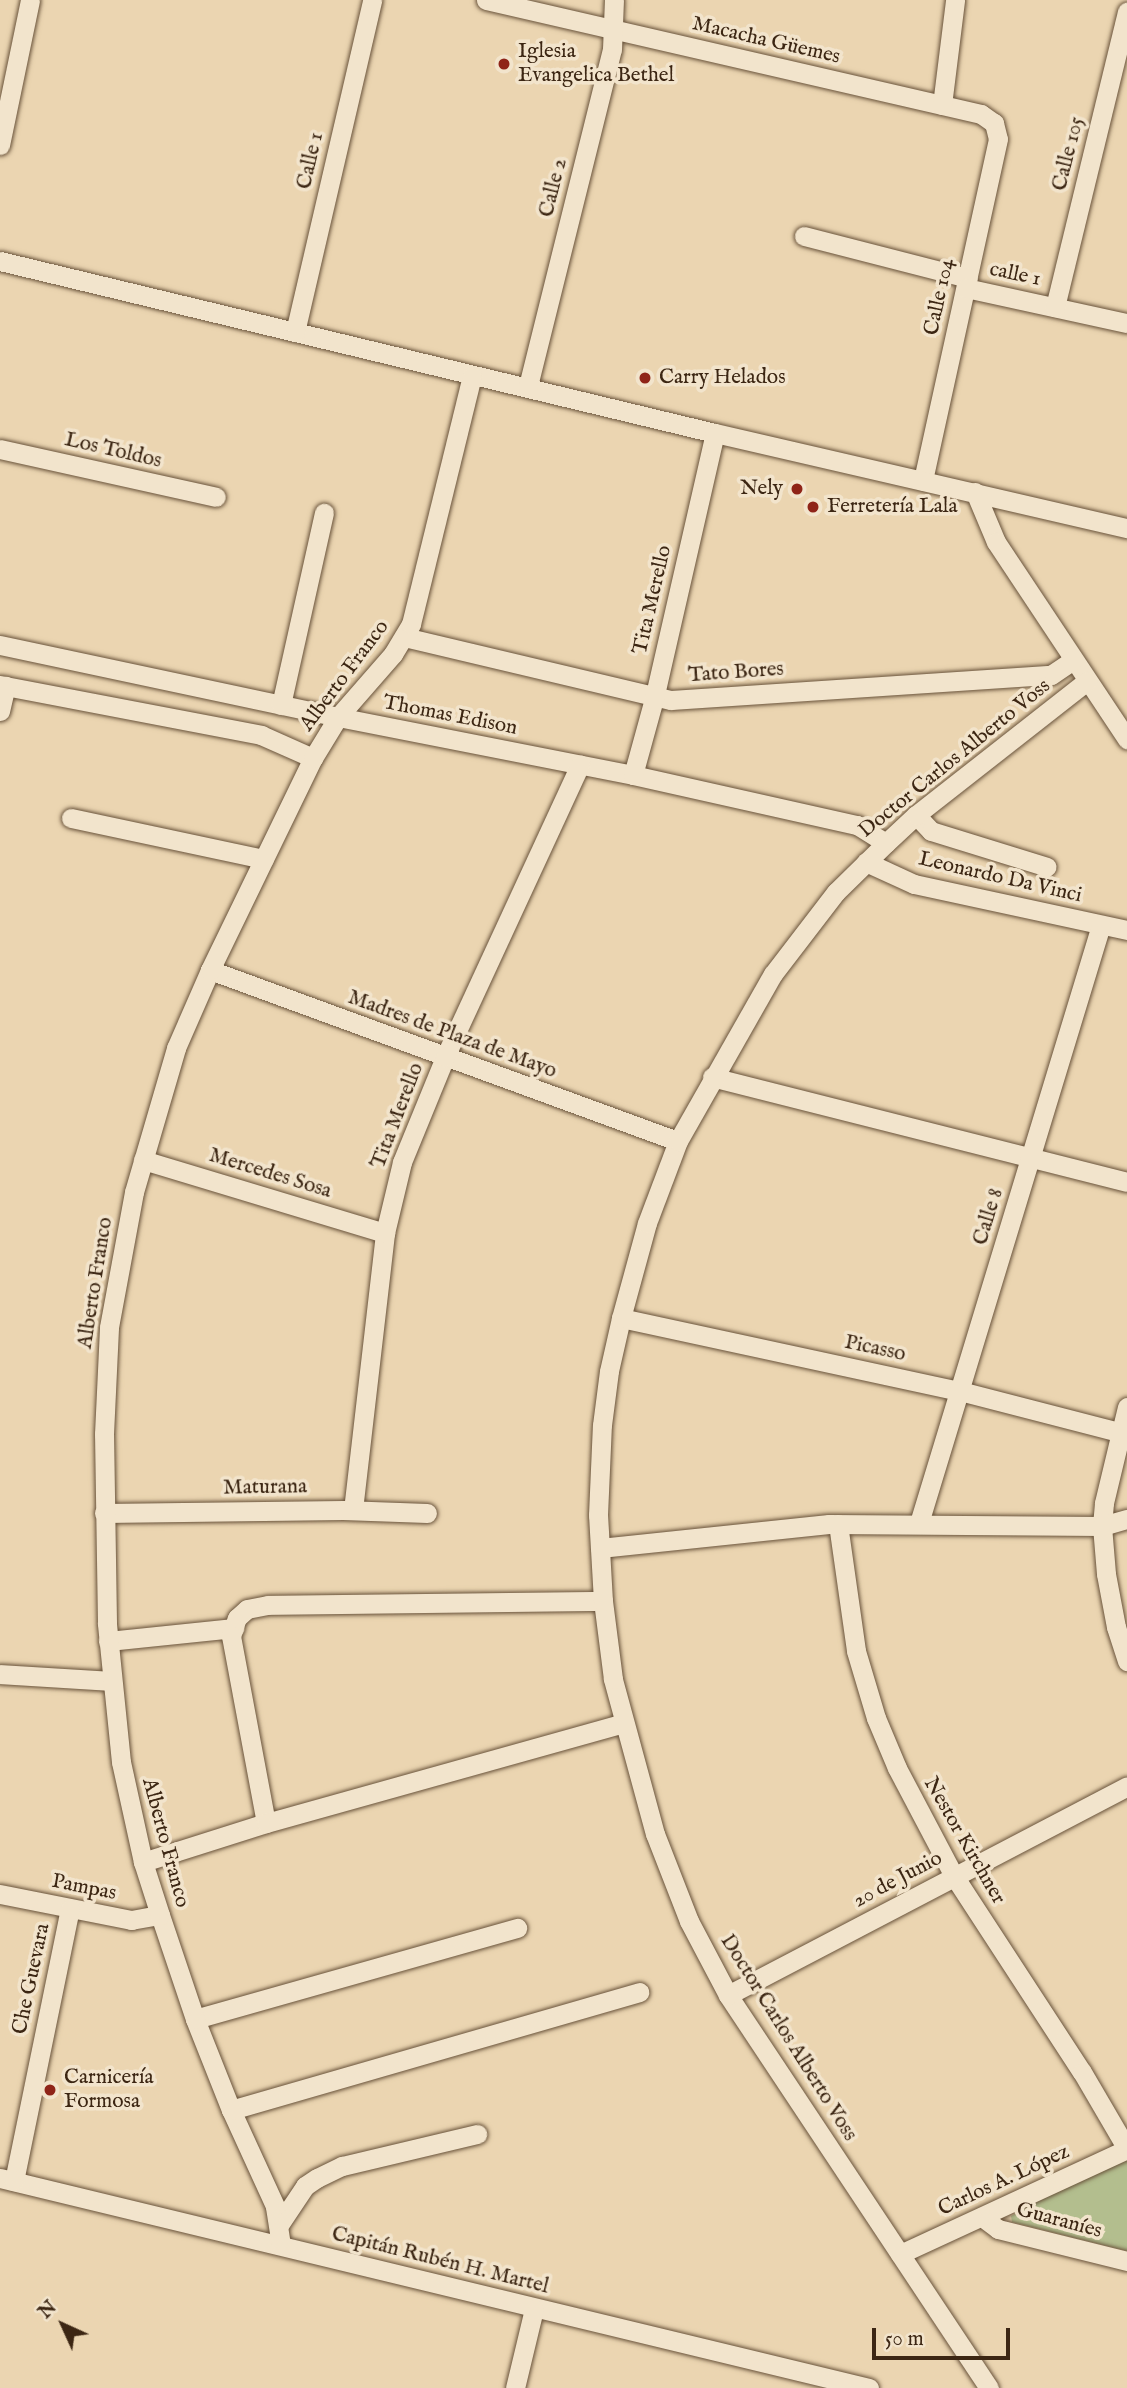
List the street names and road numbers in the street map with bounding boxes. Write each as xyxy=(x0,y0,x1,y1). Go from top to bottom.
street label: Macacha Güemes xyxy=(690,12,842,70)
street label: Calle 105 xyxy=(1048,114,1090,194)
street label: Calle 1 xyxy=(292,130,330,192)
street label: Calle 2 xyxy=(535,156,573,220)
street label: Calle 104 xyxy=(920,256,960,338)
street label: calle 1 xyxy=(987,257,1043,293)
street label: Los Toldos xyxy=(62,428,164,474)
street label: Tita Merello xyxy=(628,543,678,657)
street label: Alberto Franco xyxy=(295,615,395,737)
street label: Tato Bores xyxy=(687,657,785,689)
street label: Doctor Carlos Alberto Voss xyxy=(854,674,1056,844)
street label: Thomas Edison xyxy=(381,691,519,741)
street label: Leonardo Da Vinci xyxy=(916,847,1084,909)
street label: Madres de Plaza de Mayo xyxy=(344,985,560,1085)
street label: Tita Merello xyxy=(366,1060,430,1172)
street label: Mercedes Sosa xyxy=(206,1143,334,1205)
street label: Calle 8 xyxy=(968,1186,1010,1248)
street label: Alberto Franco xyxy=(73,1215,119,1351)
street label: Picasso xyxy=(842,1330,908,1368)
street label: Maturana xyxy=(223,1475,307,1501)
street label: Nestor Kirchner xyxy=(917,1773,1011,1909)
street label: Alberto Franco xyxy=(136,1776,194,1910)
street label: 20 de Junio xyxy=(849,1846,947,1914)
street label: Pampas xyxy=(50,1869,118,1907)
street label: Che Guevara xyxy=(8,1921,56,2037)
street label: Doctor Carlos Alberto Voss xyxy=(714,1930,862,2146)
street label: Carlos A. López xyxy=(934,2140,1074,2222)
street label: Guaraníes xyxy=(1014,2198,1104,2244)
street label: Capitán Rubén H. Martel xyxy=(329,2222,551,2300)

